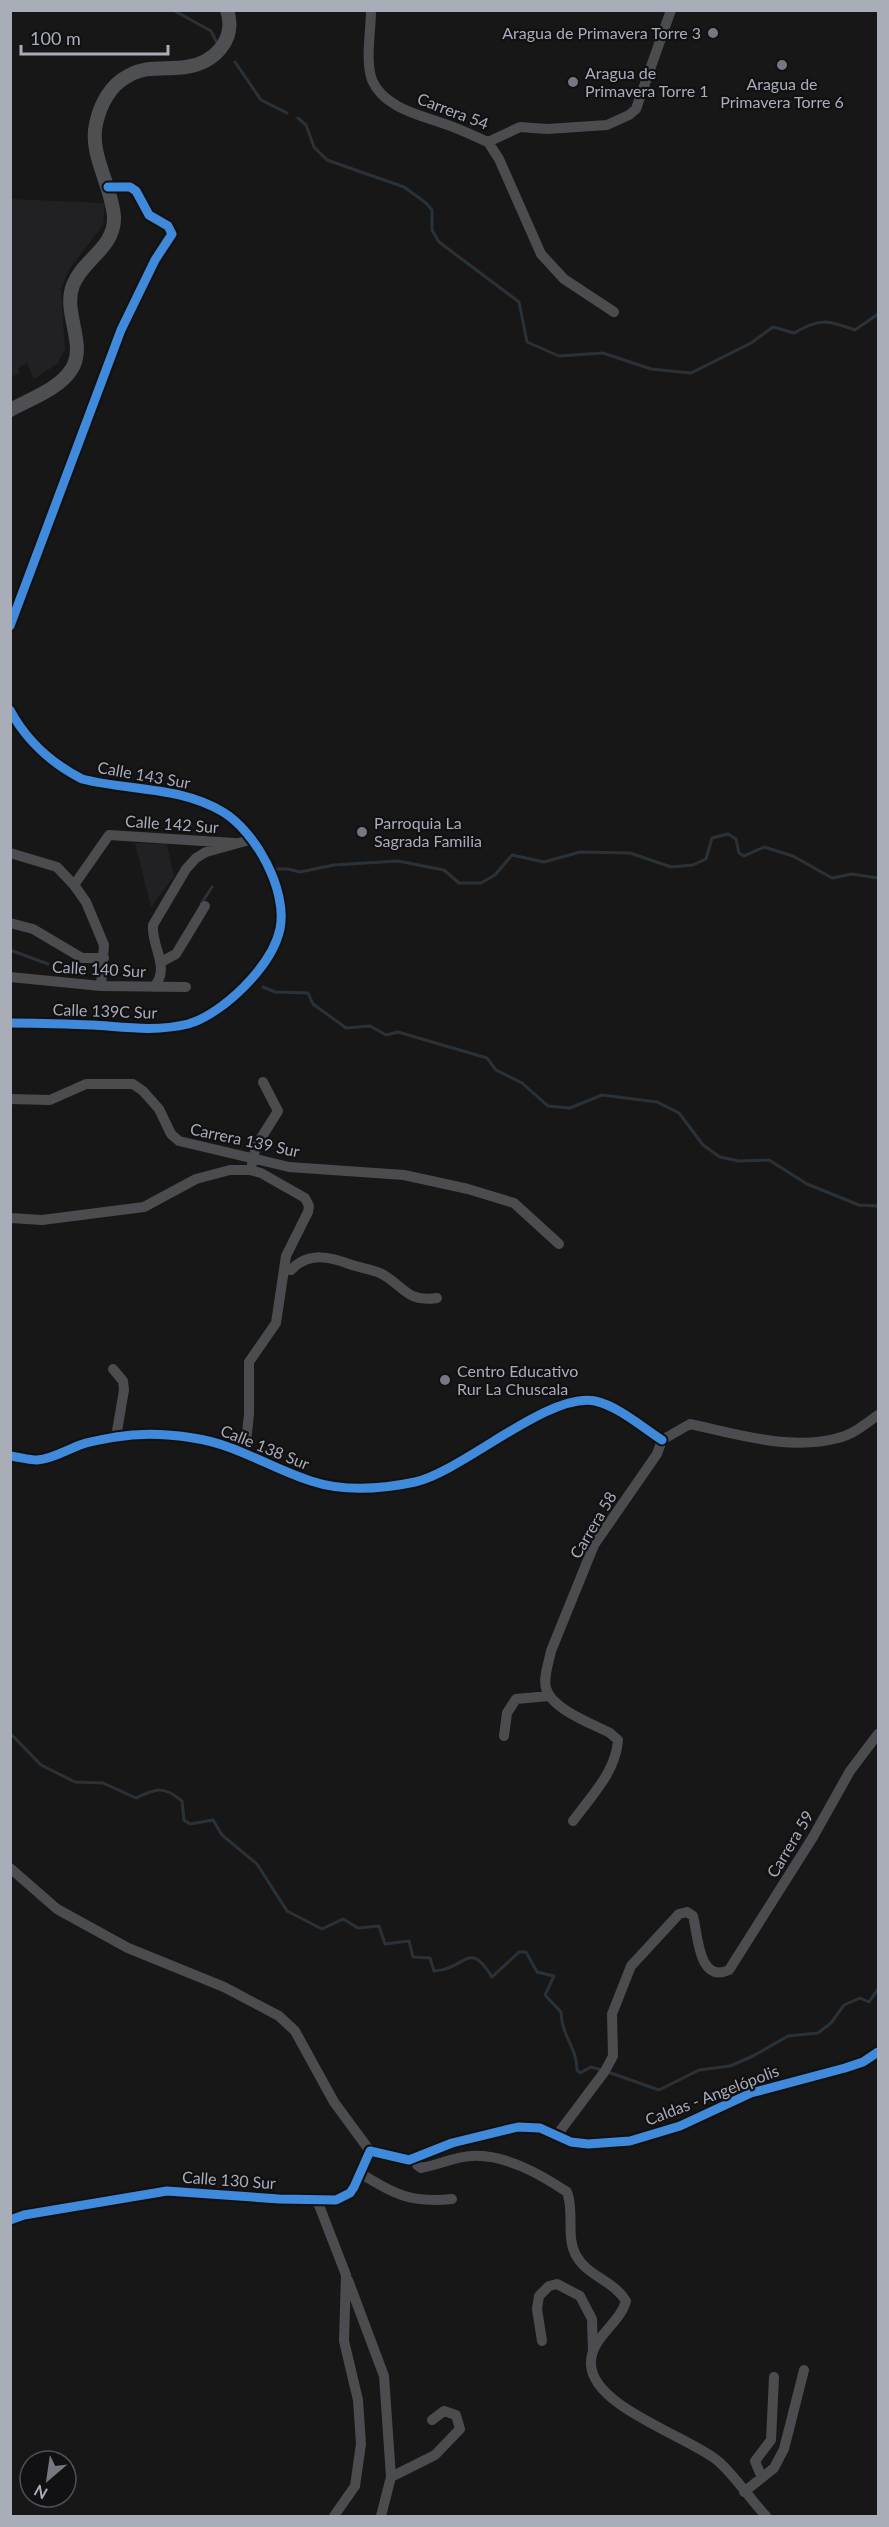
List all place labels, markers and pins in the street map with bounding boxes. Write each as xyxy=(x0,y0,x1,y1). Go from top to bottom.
place label: Aragua de Primavera Torre 3 xyxy=(502,23,701,42)
marker: Aragua de Primavera Torre 3 xyxy=(706,26,720,40)
marker: Aragua de Primavera Torre 6 xyxy=(775,58,789,72)
place label: Aragua de Primavera Torre 1 xyxy=(585,63,709,100)
place label: Aragua de Primavera Torre 6 xyxy=(720,74,844,111)
marker: Aragua de Primavera Torre 1 xyxy=(566,75,580,89)
place label: Parroquia La Sagrada Familia xyxy=(374,813,482,850)
marker: Parroquia La Sagrada Familia xyxy=(355,825,369,839)
place label: Centro Educativo Rur La Chuscala xyxy=(457,1361,578,1398)
marker: Centro Educativo Rur La Chuscala xyxy=(438,1373,452,1387)

